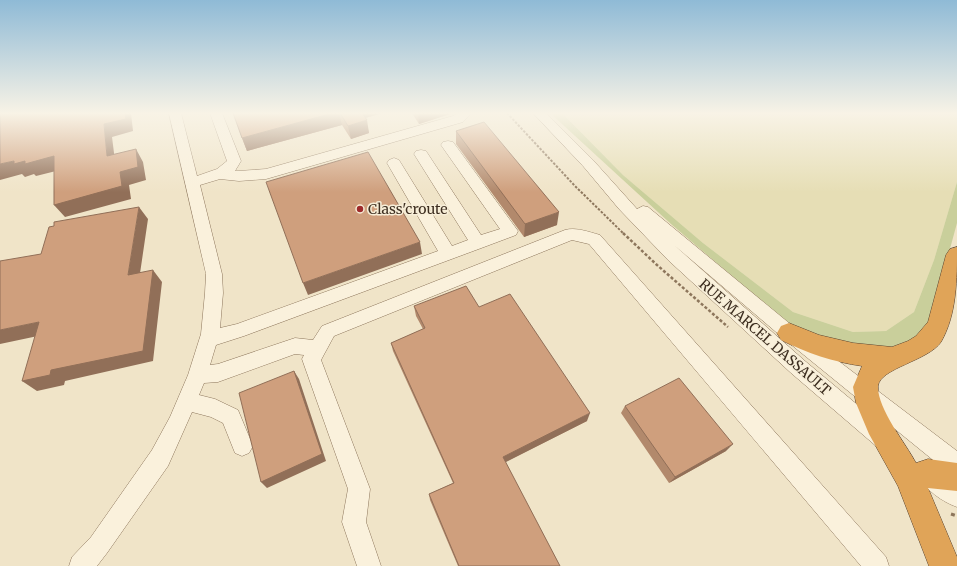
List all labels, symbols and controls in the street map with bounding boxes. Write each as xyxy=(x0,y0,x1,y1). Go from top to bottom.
place label: Class'croute xyxy=(368,200,448,218)
marker: Class'croute xyxy=(355,204,365,214)
street label: RUE MARCEL DASSAULT xyxy=(695,275,835,399)

